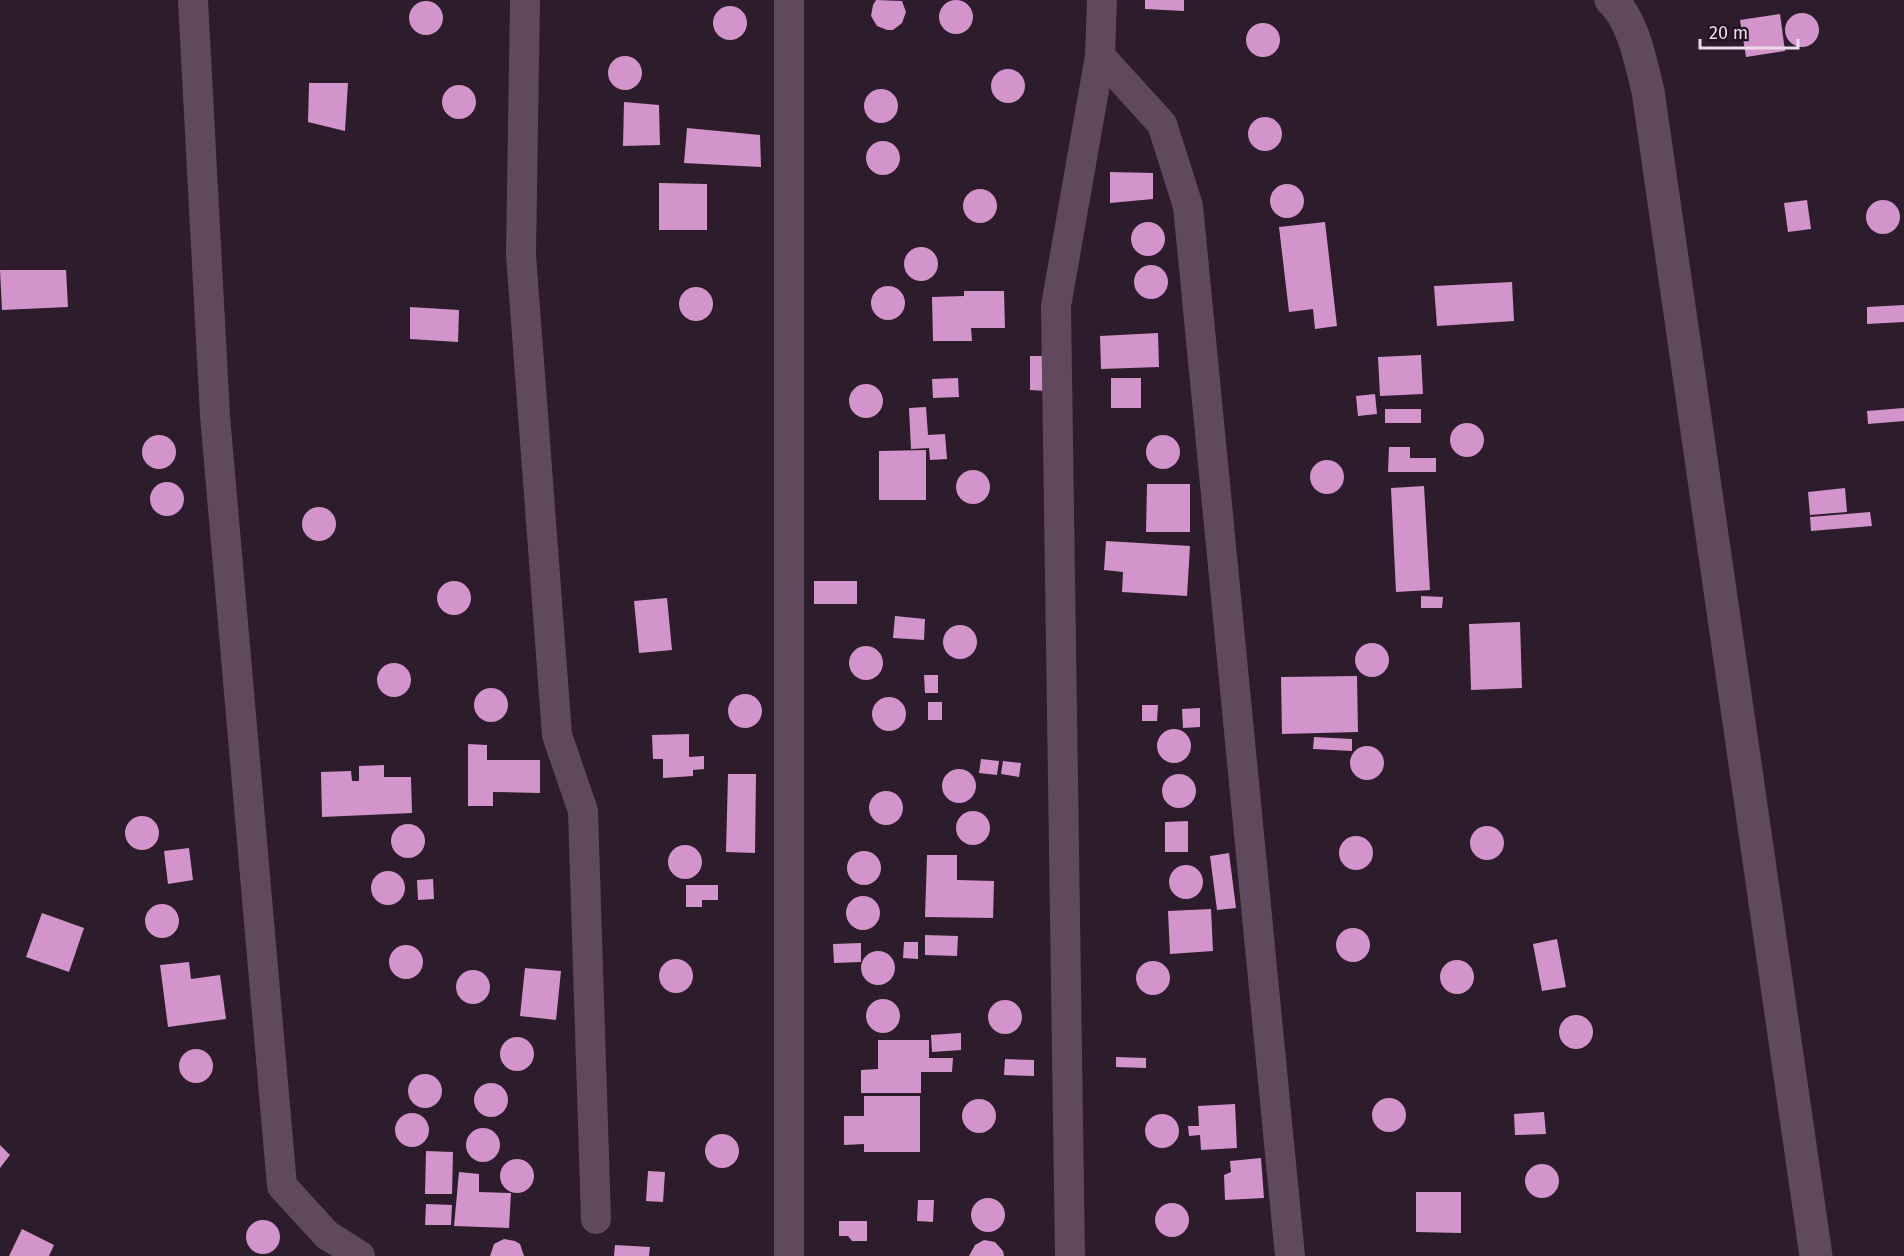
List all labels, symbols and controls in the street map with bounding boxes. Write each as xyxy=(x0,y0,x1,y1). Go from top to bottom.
scale bar xyxy=(1700,12,1798,50)
text: 20 m xyxy=(1709,22,1748,44)

